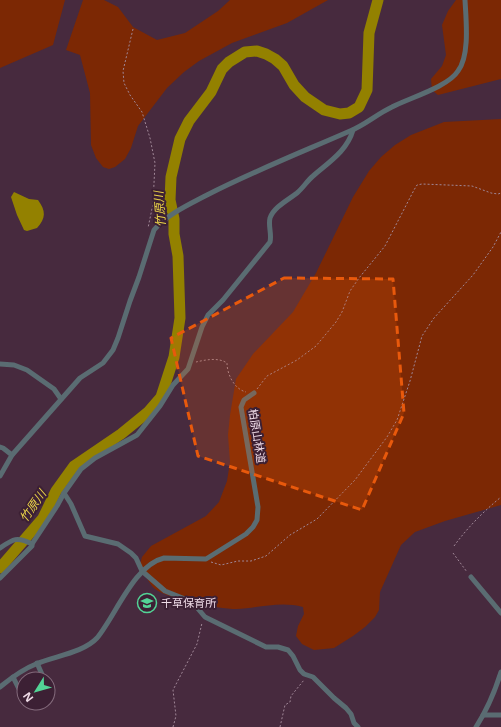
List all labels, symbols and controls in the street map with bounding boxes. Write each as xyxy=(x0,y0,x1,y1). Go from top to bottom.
water label: 竹原川 xyxy=(150,188,169,228)
street label: 柏原山林道 xyxy=(246,408,269,464)
water label: 竹原川 xyxy=(15,484,51,525)
school or university icon: 千草保育所 xyxy=(136,592,158,614)
place label: 千草保育所 xyxy=(161,595,217,610)
north arrow xyxy=(16,671,56,711)
text: N xyxy=(19,689,36,705)

